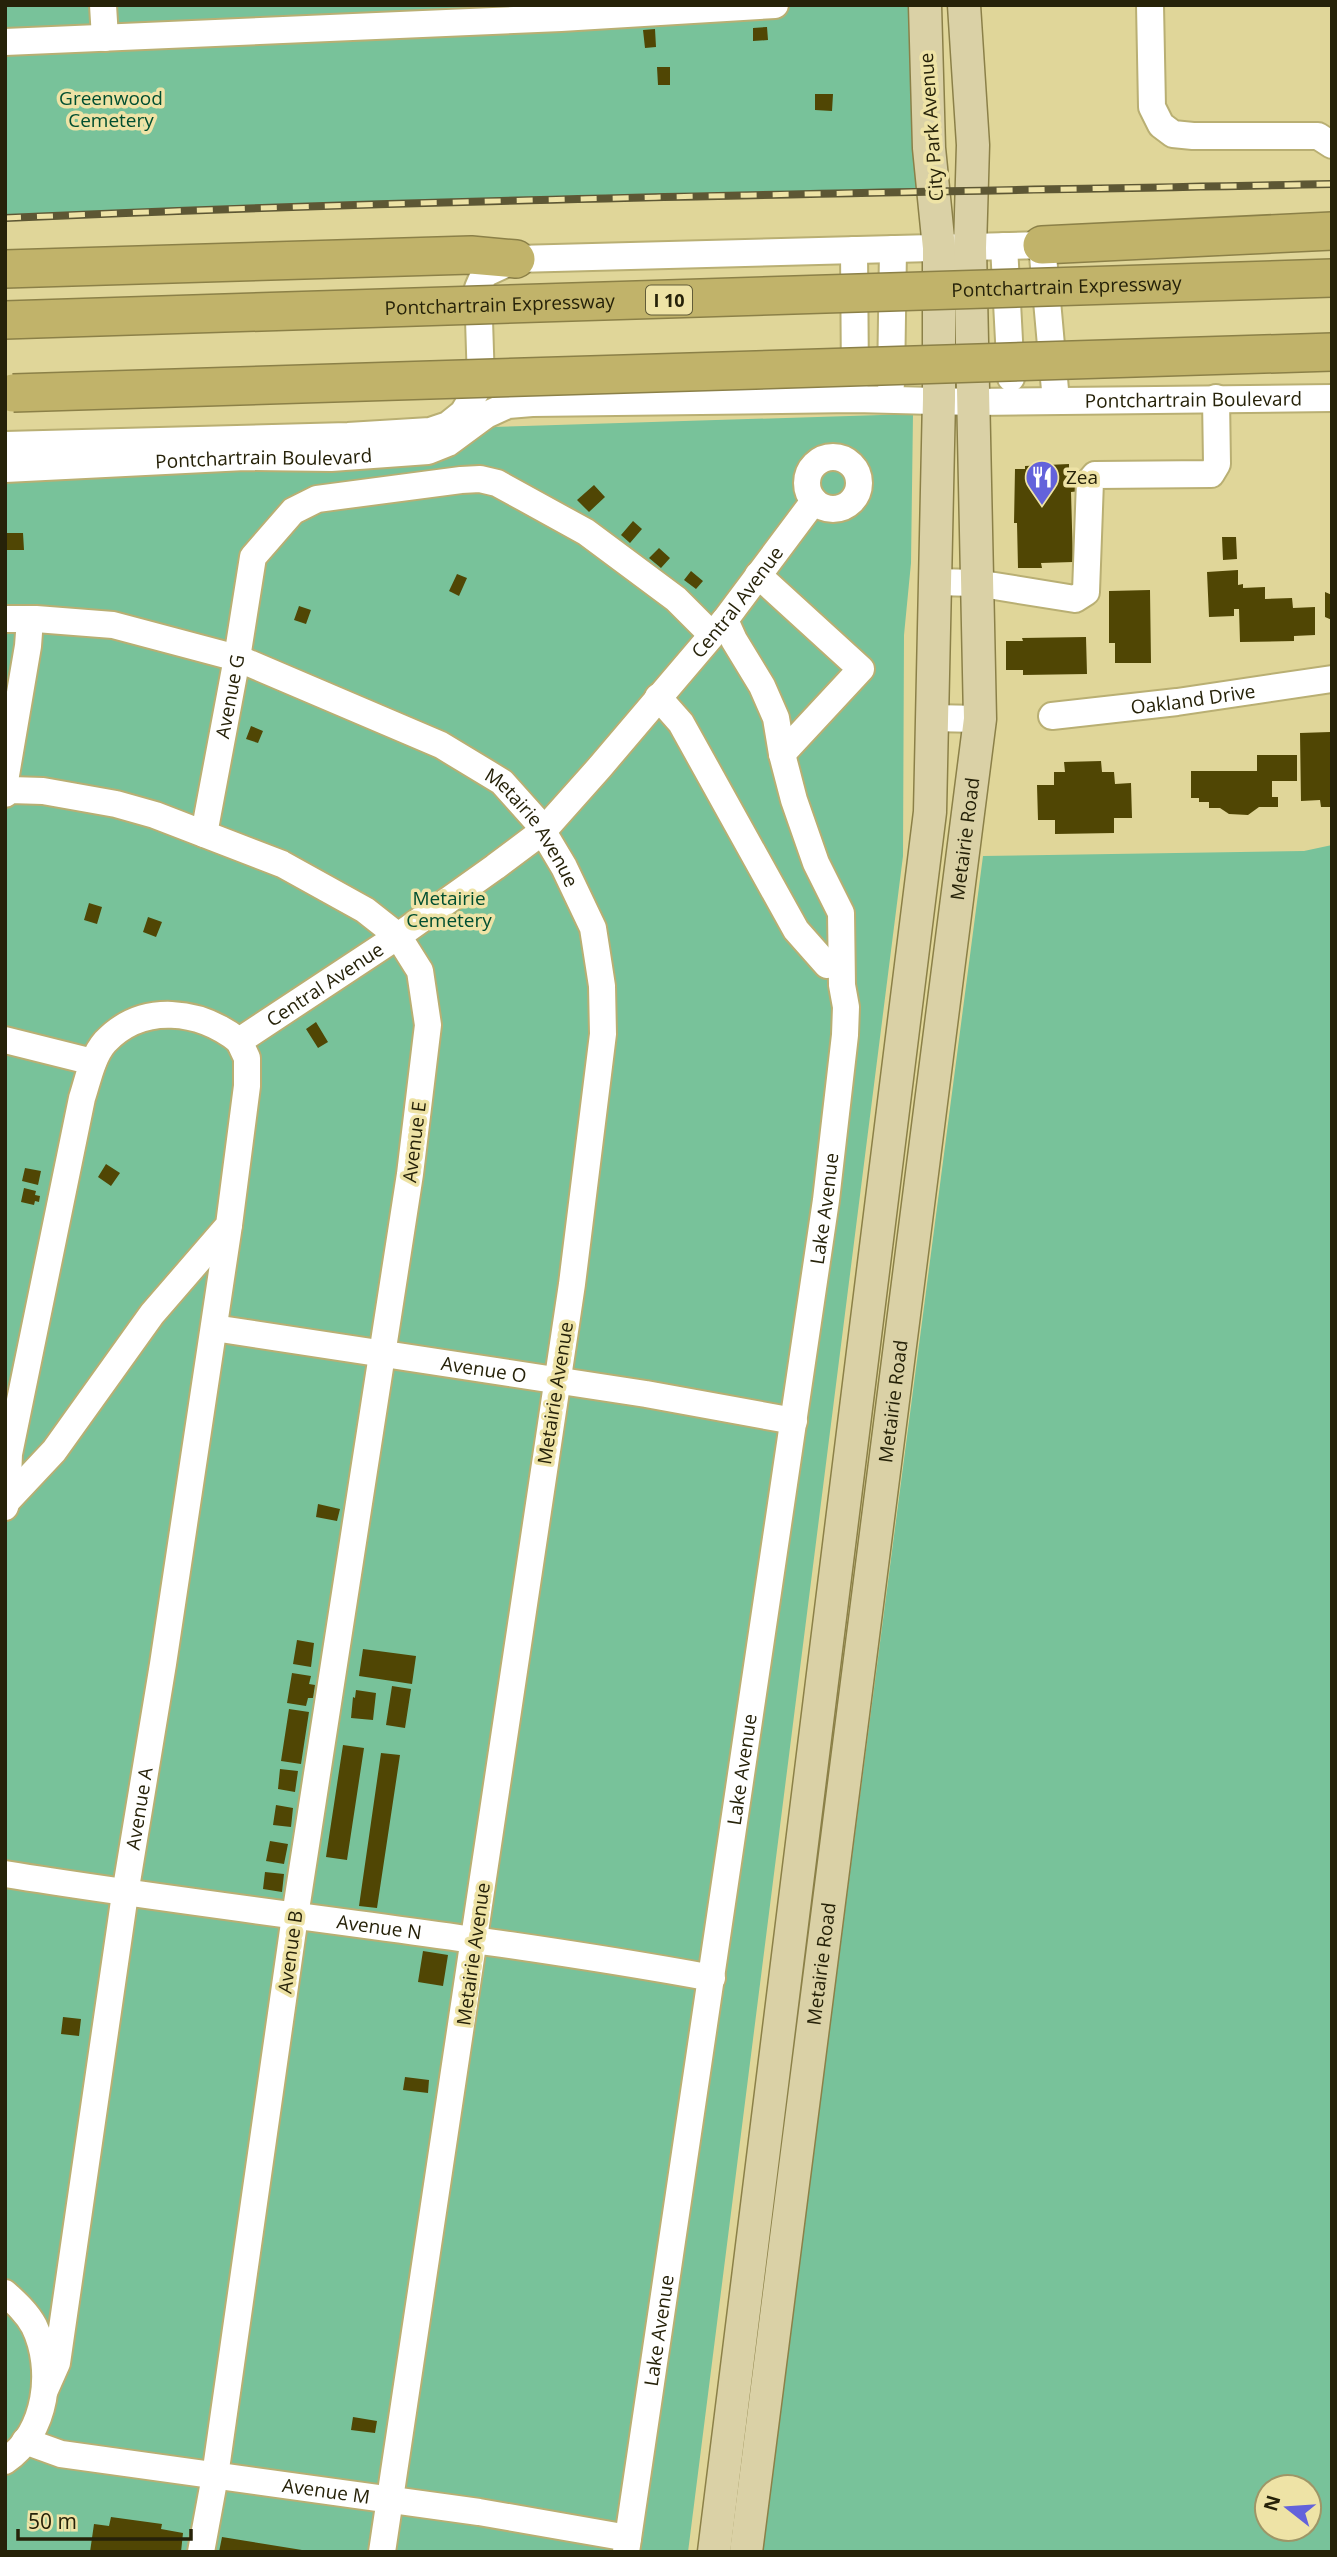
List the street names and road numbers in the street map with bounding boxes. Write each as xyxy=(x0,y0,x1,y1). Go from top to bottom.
street label: City Park Avenue xyxy=(913,52,949,202)
street label: Pontchartrain Expressway xyxy=(951,270,1183,303)
road number: I 10 xyxy=(646,286,692,314)
street label: Pontchartrain Expressway xyxy=(384,288,616,321)
street label: Pontchartrain Boulevard xyxy=(1085,385,1302,414)
street label: Pontchartrain Boulevard xyxy=(155,442,373,474)
street label: Central Avenue xyxy=(685,541,789,663)
street label: Avenue G xyxy=(209,652,250,741)
street label: Oakland Drive xyxy=(1129,678,1257,720)
street label: Metairie Avenue xyxy=(480,762,585,891)
street label: Metairie Road xyxy=(944,776,985,902)
street label: Central Avenue xyxy=(261,936,389,1032)
street label: Avenue E xyxy=(396,1100,432,1184)
street label: Lake Avenue xyxy=(804,1151,844,1266)
street label: Metairie Avenue xyxy=(531,1320,579,1466)
street label: Metairie Road xyxy=(872,1338,914,1464)
street label: Avenue O xyxy=(439,1350,528,1389)
street label: Lake Avenue xyxy=(721,1712,763,1827)
street label: Avenue A xyxy=(120,1765,159,1852)
street label: Metairie Avenue xyxy=(450,1881,496,2027)
street label: Metairie Road xyxy=(800,1901,842,2027)
street label: Avenue N xyxy=(335,1908,423,1946)
street label: Avenue B xyxy=(271,1909,309,1995)
street label: Lake Avenue xyxy=(638,2273,680,2388)
street label: Avenue M xyxy=(281,2472,372,2510)

